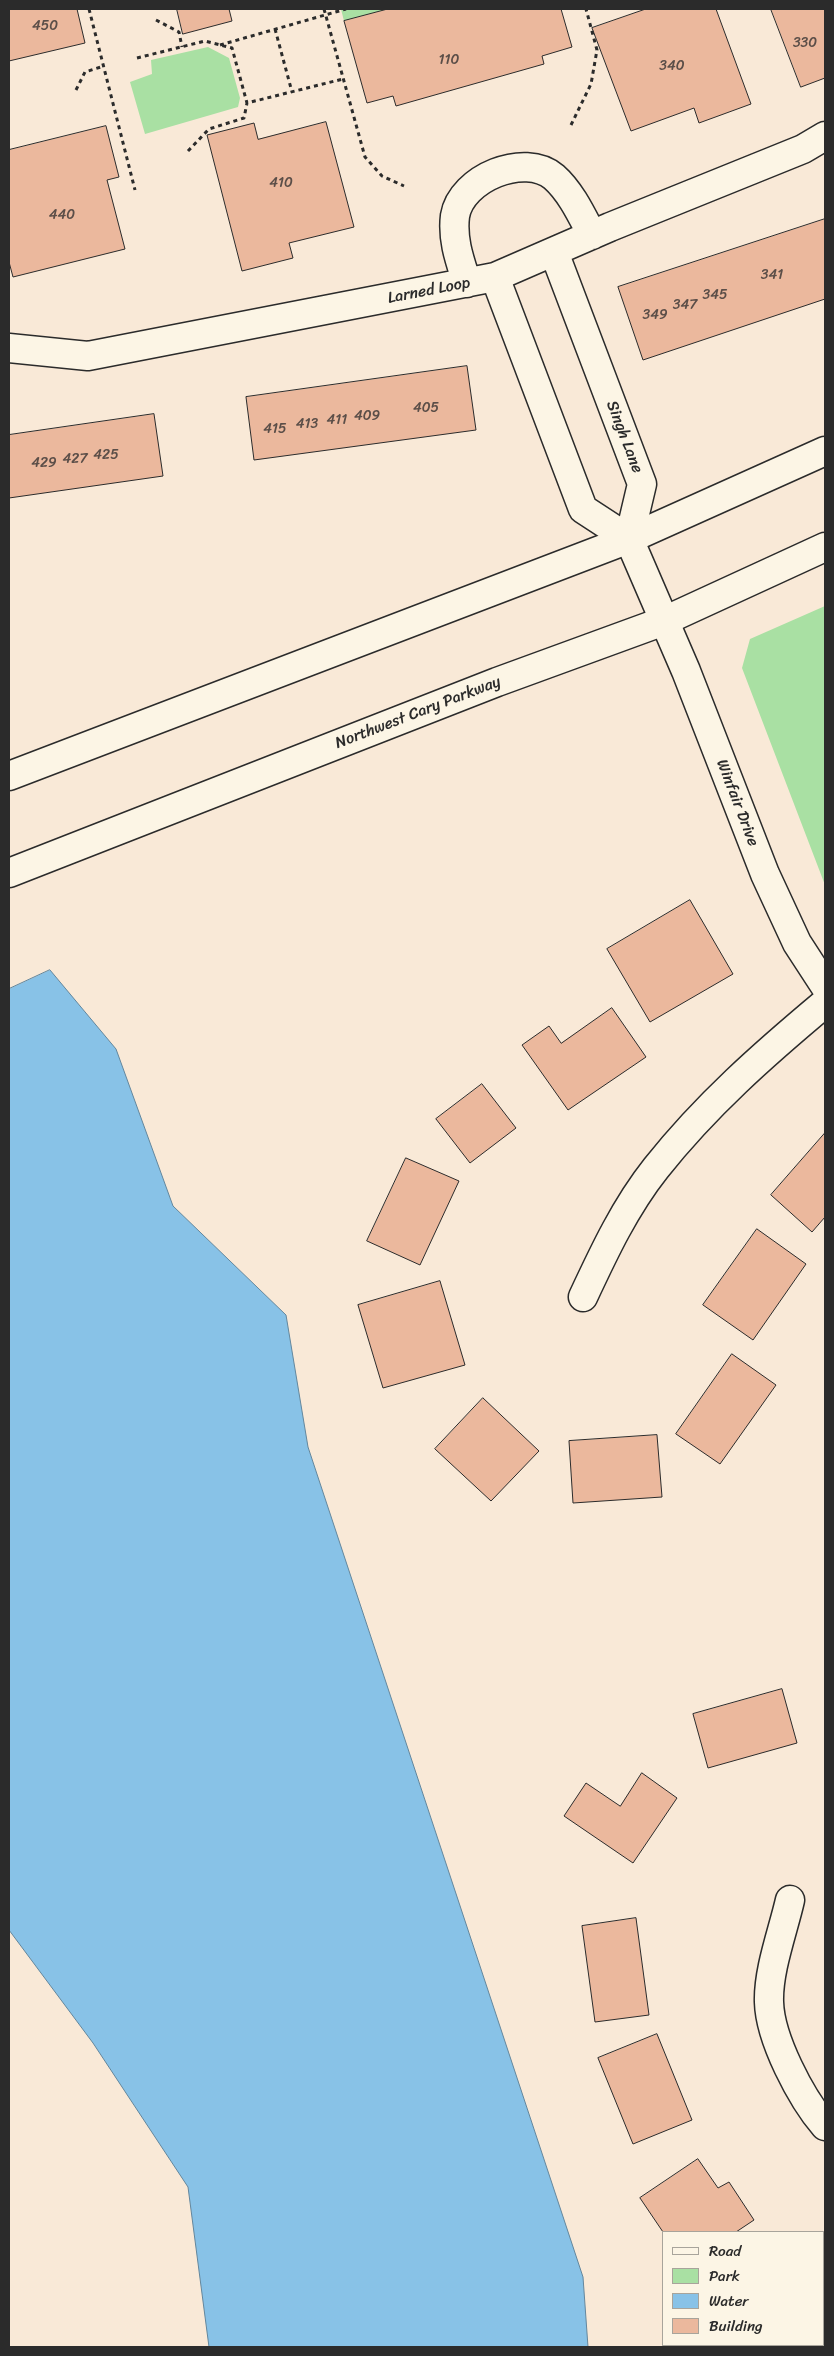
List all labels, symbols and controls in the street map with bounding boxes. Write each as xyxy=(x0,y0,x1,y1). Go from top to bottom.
house number: 450 xyxy=(32,18,58,34)
house number: 330 xyxy=(793,35,817,51)
house number: 110 xyxy=(439,52,459,68)
house number: 340 xyxy=(659,58,685,74)
house number: 410 xyxy=(269,175,293,191)
house number: 440 xyxy=(49,207,75,223)
house number: 341 xyxy=(761,267,783,283)
street label: Larned Loop xyxy=(386,274,472,308)
house number: 345 xyxy=(703,287,727,303)
house number: 347 xyxy=(673,297,697,313)
house number: 349 xyxy=(642,307,668,323)
street label: Singh Lane xyxy=(601,398,647,476)
house number: 405 xyxy=(413,400,439,416)
house number: 409 xyxy=(354,408,380,424)
house number: 411 xyxy=(327,412,347,428)
house number: 413 xyxy=(296,416,318,432)
house number: 415 xyxy=(263,421,287,437)
house number: 425 xyxy=(93,447,119,463)
house number: 427 xyxy=(63,451,87,467)
house number: 429 xyxy=(31,455,57,471)
street label: Northwest Cary Parkway xyxy=(333,673,503,753)
street label: Winfair Drive xyxy=(712,757,762,849)
legend xyxy=(662,2231,824,2346)
text: Road xyxy=(709,2238,741,2264)
text: Park xyxy=(709,2263,740,2289)
text: Water xyxy=(709,2288,749,2314)
text: Building xyxy=(709,2313,763,2339)

